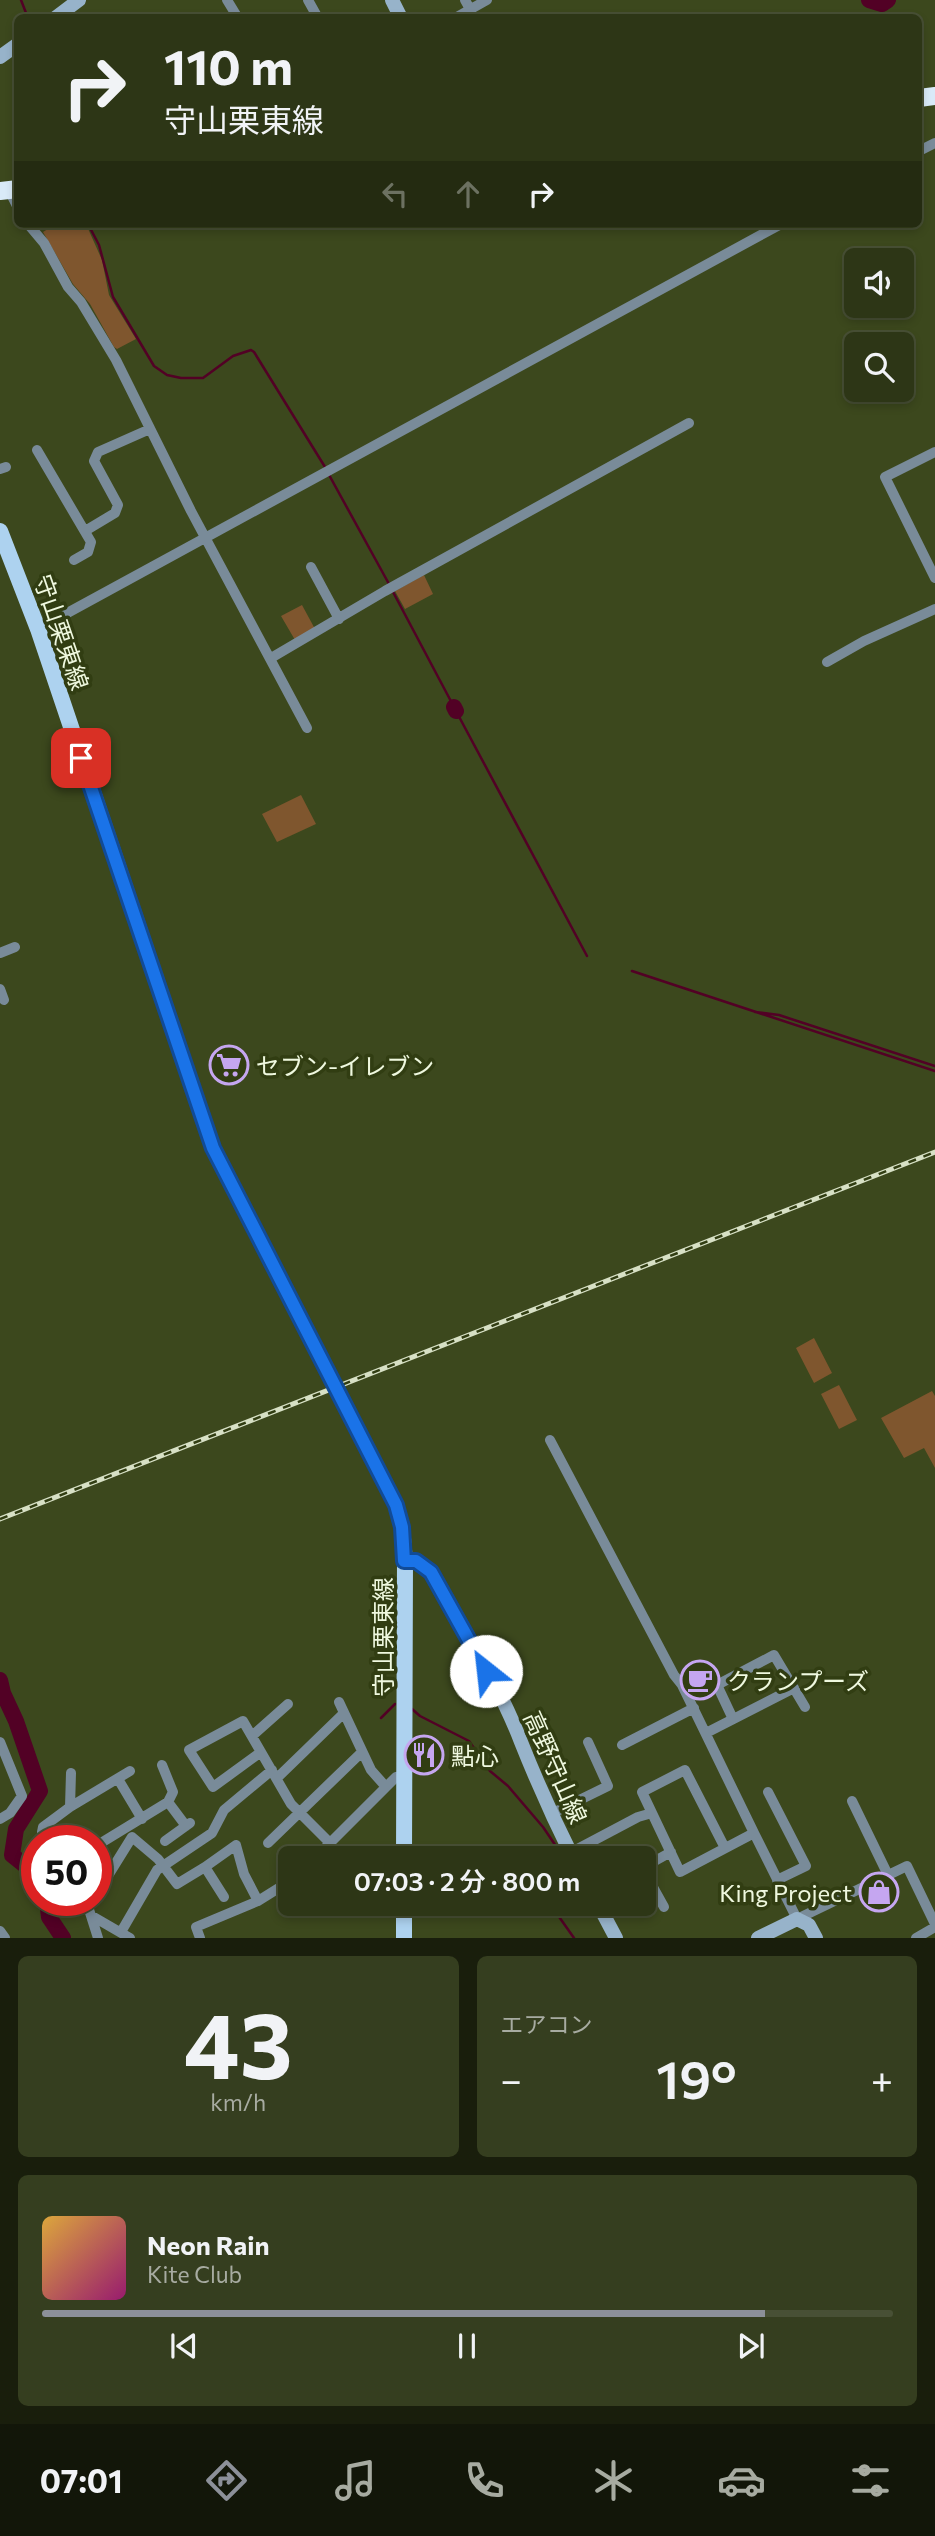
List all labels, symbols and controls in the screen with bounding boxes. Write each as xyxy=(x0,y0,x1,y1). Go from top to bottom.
text: 110 m xyxy=(164,35,293,95)
icon: right xyxy=(49,42,140,133)
text: 守山栗東線 xyxy=(164,99,324,139)
icon: left xyxy=(376,175,414,213)
icon: ahead xyxy=(449,175,487,213)
icon: right xyxy=(522,175,560,213)
map controls xyxy=(844,248,914,402)
button: sound xyxy=(844,248,914,318)
button: search xyxy=(844,332,914,402)
street label: 守山栗東線 xyxy=(29,571,95,693)
pin xyxy=(51,728,111,788)
icon: arrive xyxy=(62,739,100,777)
supermarket icon: セブン-イレブン xyxy=(208,1044,250,1086)
place label: セブン-イレブン xyxy=(256,1051,434,1080)
street label: 守山栗東線 xyxy=(368,1577,397,1697)
position arrow xyxy=(449,1634,523,1708)
cafe icon: クランプーズ xyxy=(679,1659,721,1701)
place label: クランプーズ xyxy=(727,1666,869,1695)
street label: 高野守山線 xyxy=(518,1706,594,1828)
restaurant icon: 點心 xyxy=(403,1734,445,1776)
place label: 點心 xyxy=(451,1741,499,1770)
speed limit sign: 50 xyxy=(21,1825,112,1916)
text: 07:03 · 2 分 · 800 m xyxy=(354,1865,580,1896)
shop icon: King Project xyxy=(858,1871,900,1913)
place label: King Project xyxy=(719,1878,852,1907)
text: 43 xyxy=(184,1986,293,2098)
text: エアコン xyxy=(501,2010,593,2038)
text: 19° xyxy=(656,2046,737,2110)
text: − xyxy=(501,2055,522,2102)
text: + xyxy=(871,2055,893,2102)
text: km/h xyxy=(210,2088,266,2116)
text: Neon Rain xyxy=(147,2229,270,2260)
text: Kite Club xyxy=(147,2260,242,2288)
icon: previous xyxy=(165,2327,203,2365)
icon: pause xyxy=(448,2327,486,2365)
icon: next xyxy=(732,2327,770,2365)
icon: directions xyxy=(202,2456,251,2505)
icon: music xyxy=(331,2456,380,2505)
icon: phone xyxy=(460,2456,509,2505)
icon: climate xyxy=(589,2456,638,2505)
icon: car xyxy=(717,2456,766,2505)
icon: filters xyxy=(846,2456,895,2505)
text: 07:01 xyxy=(40,2460,123,2500)

